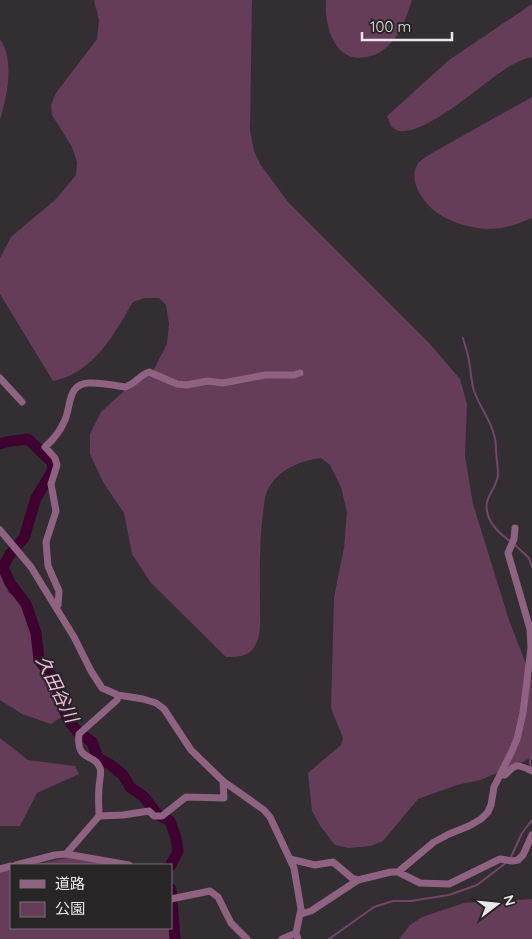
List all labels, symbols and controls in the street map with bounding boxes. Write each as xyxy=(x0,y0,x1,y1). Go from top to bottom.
scale bar xyxy=(362,10,452,42)
text: 100 m xyxy=(370,17,411,36)
water label: 久田谷川 xyxy=(31,651,84,728)
legend xyxy=(10,864,172,929)
text: 道路 xyxy=(55,874,85,893)
north arrow xyxy=(472,879,522,929)
text: N xyxy=(499,893,520,908)
text: 公園 xyxy=(55,899,85,918)

